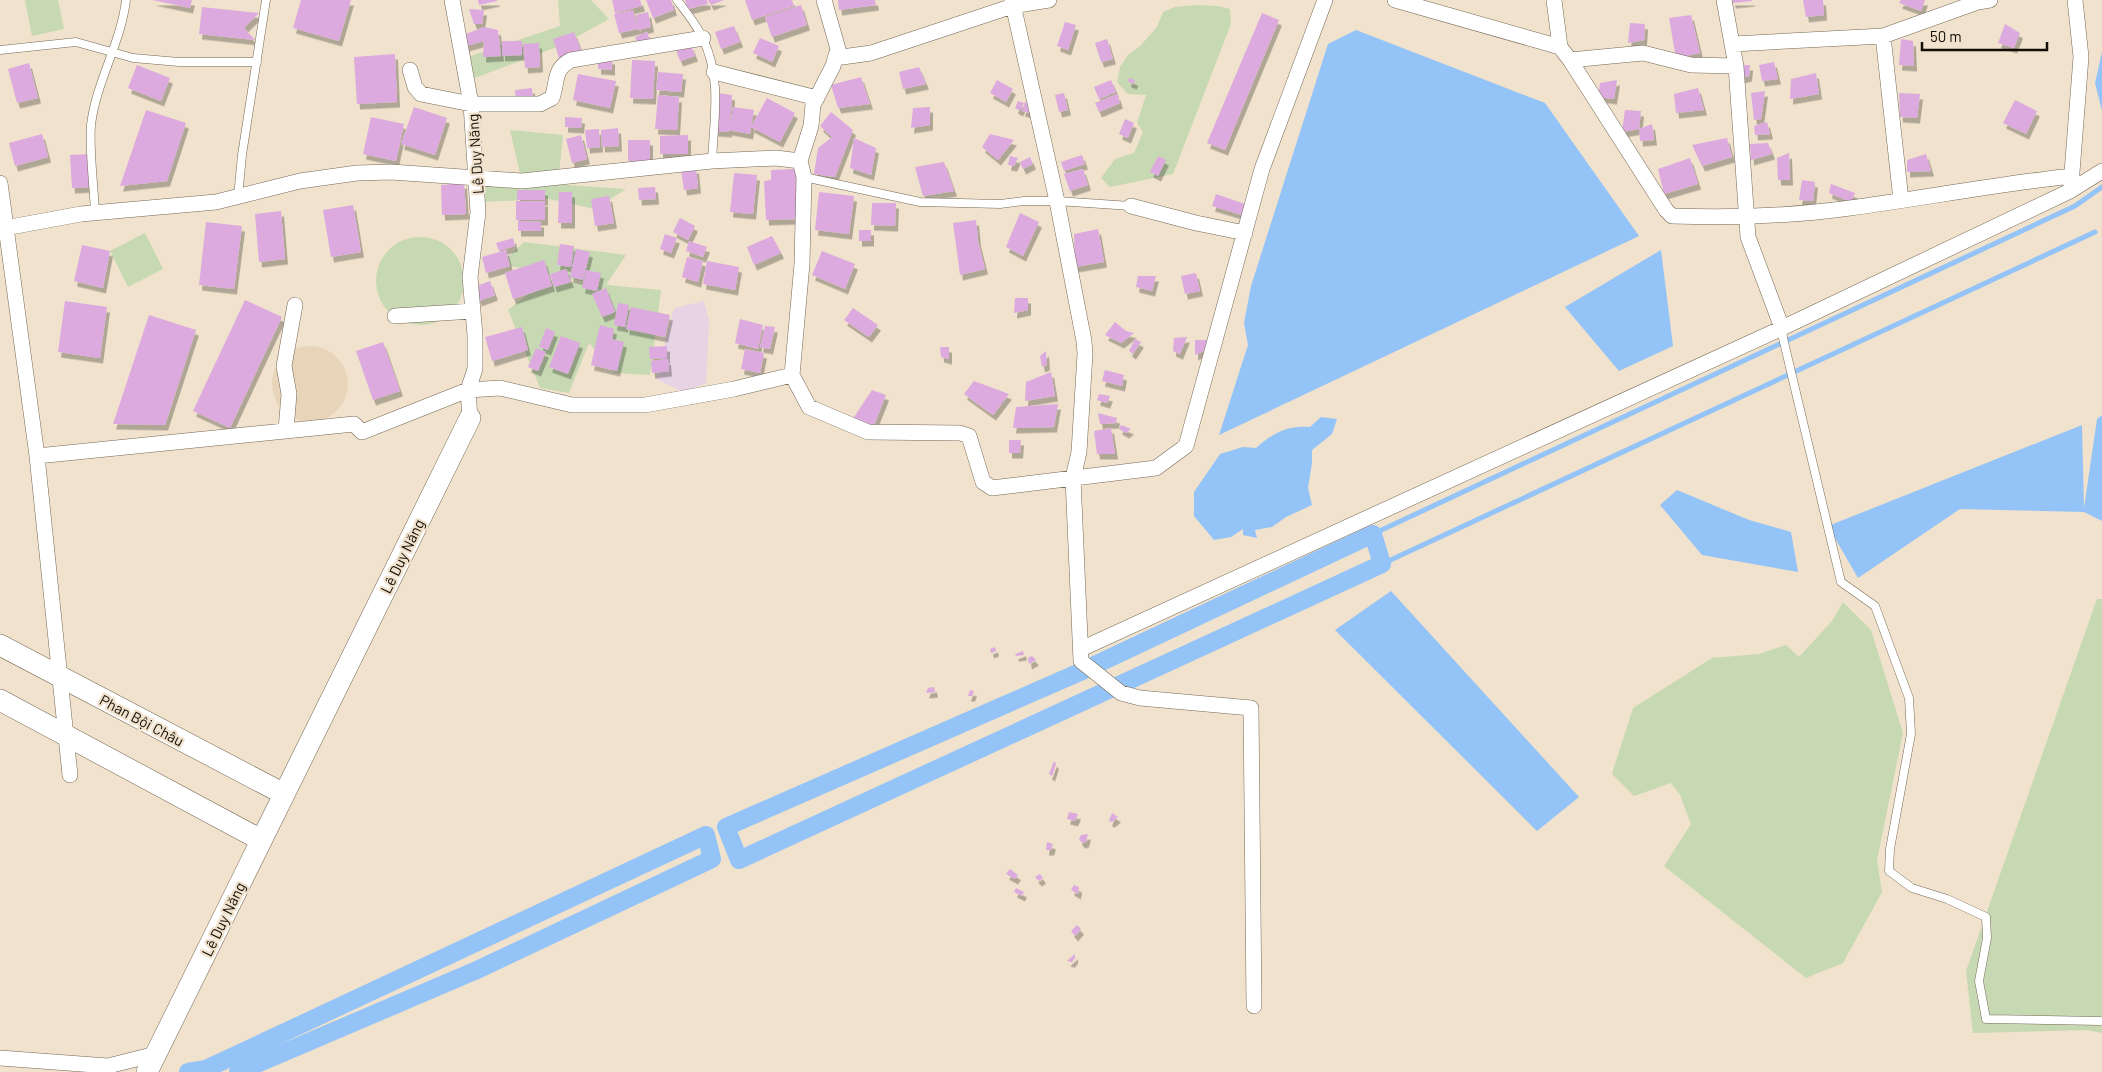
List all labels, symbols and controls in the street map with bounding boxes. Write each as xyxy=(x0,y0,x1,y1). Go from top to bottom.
scale bar xyxy=(1922,20,2047,52)
text: 50 m xyxy=(1930,27,1962,45)
street label: Lê Duy Năng xyxy=(463,113,487,195)
street label: Lê Duy Năng xyxy=(376,516,428,596)
street label: Phan Bội Châu xyxy=(97,690,187,750)
street label: Lê Duy Năng xyxy=(197,879,249,959)

